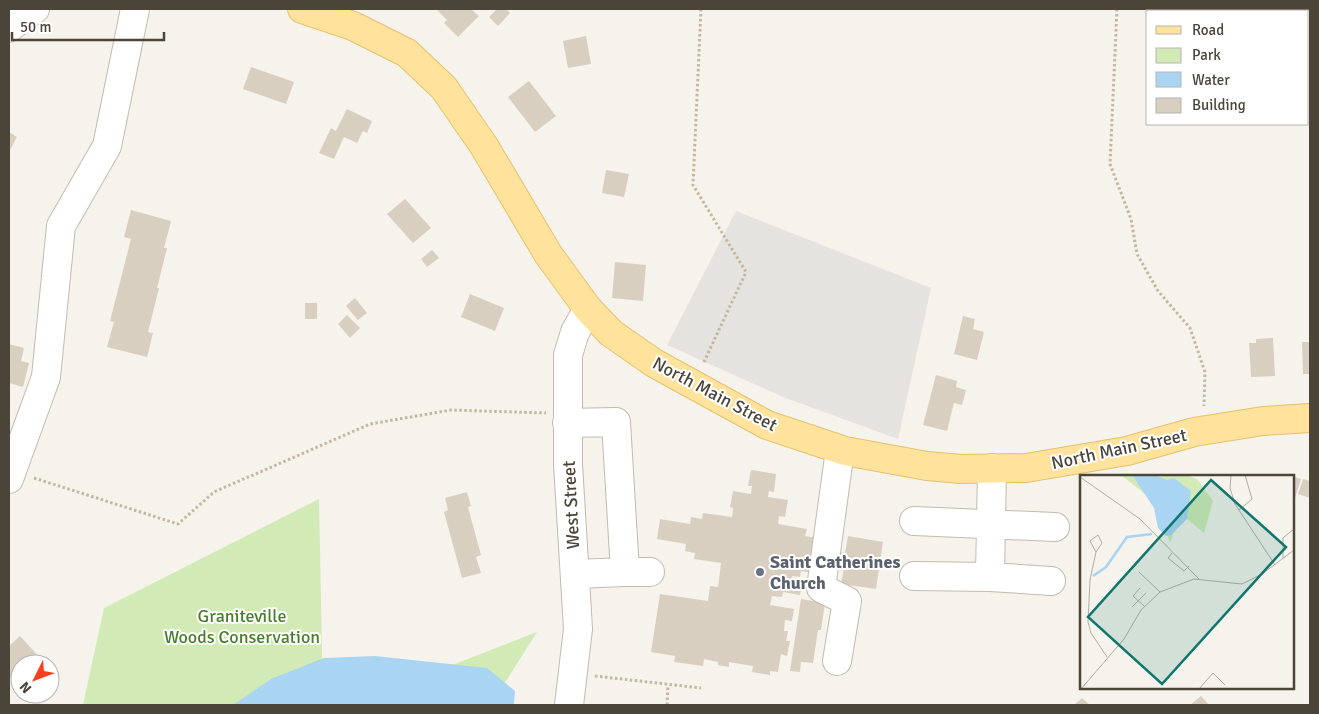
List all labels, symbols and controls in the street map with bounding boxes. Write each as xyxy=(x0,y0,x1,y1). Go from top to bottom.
scale bar xyxy=(12,10,165,42)
legend xyxy=(1146,10,1309,125)
text: 50 m xyxy=(20,18,51,36)
text: Road xyxy=(1192,21,1224,39)
text: Park xyxy=(1192,46,1221,64)
text: Water xyxy=(1192,71,1230,89)
text: Building xyxy=(1192,96,1246,114)
street label: North Main Street xyxy=(649,352,781,436)
street label: North Main Street xyxy=(1049,424,1189,474)
street label: West Street xyxy=(558,460,584,550)
inset map xyxy=(1080,475,1294,689)
place label: Saint Catherines Church xyxy=(770,551,900,594)
marker: Saint Catherines Church xyxy=(754,566,766,578)
park label: Graniteville Woods Conservation xyxy=(164,605,320,648)
north arrow xyxy=(10,654,60,704)
text: N xyxy=(16,678,35,697)

